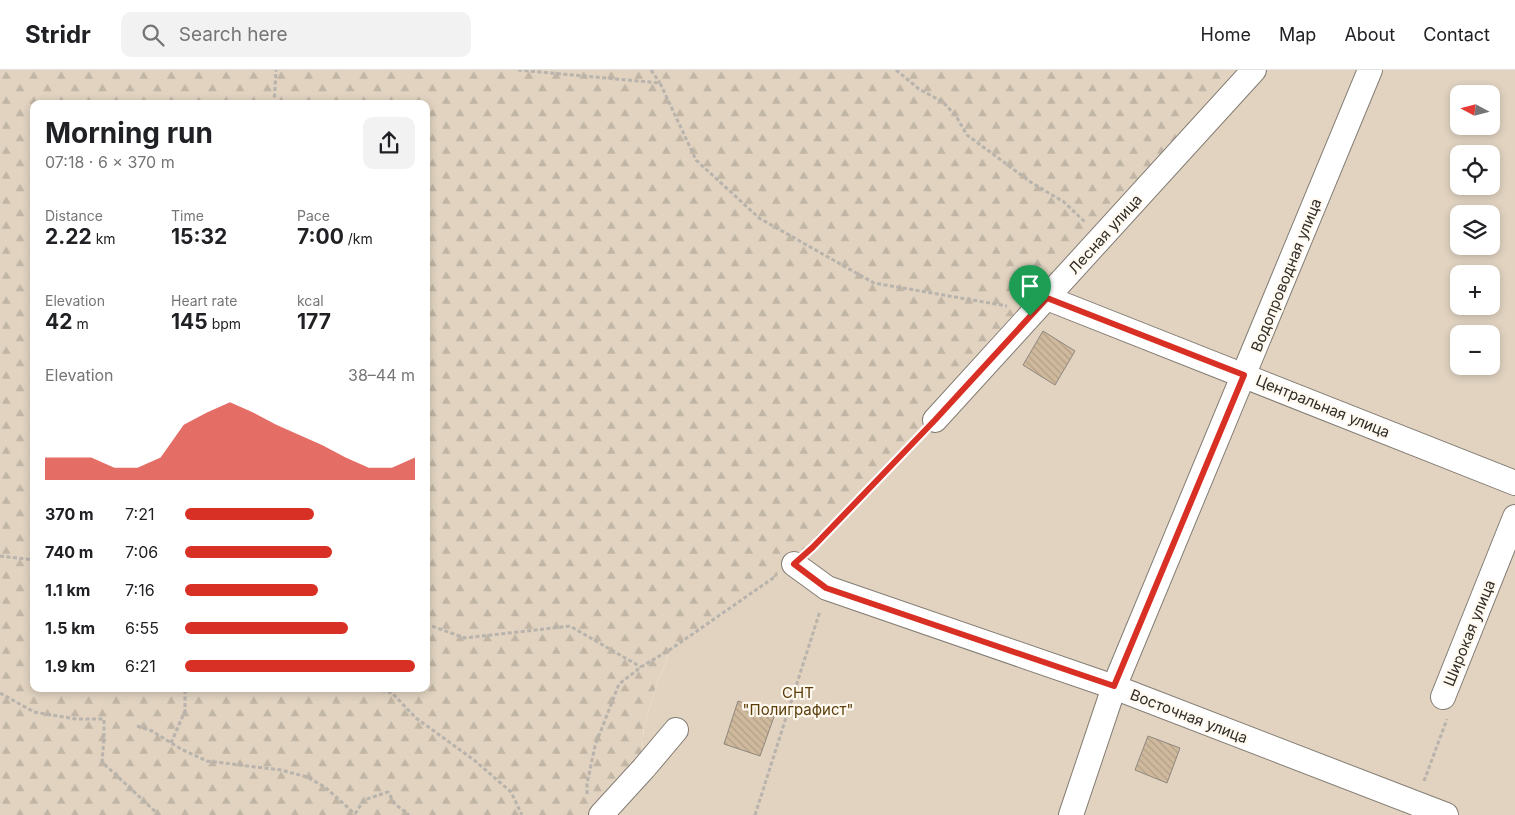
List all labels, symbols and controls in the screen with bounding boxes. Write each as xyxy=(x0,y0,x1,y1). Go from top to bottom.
search box xyxy=(121,12,471,57)
text: Stridr xyxy=(25,20,91,49)
icon: search xyxy=(139,21,167,49)
text: Search here xyxy=(179,23,287,46)
text: Home xyxy=(1201,24,1251,45)
text: Map xyxy=(1279,24,1316,45)
text: About xyxy=(1344,24,1395,45)
text: Contact xyxy=(1423,24,1490,45)
north arrow xyxy=(1450,85,1500,135)
map controls xyxy=(1450,85,1500,375)
text: Morning run xyxy=(45,116,213,150)
button: share xyxy=(363,117,415,169)
button: locate xyxy=(1450,145,1500,195)
text: 07:18 · 6 × 370 m xyxy=(45,152,175,172)
street label: Лесная улица xyxy=(1064,190,1146,278)
street label: Водопроводная улица xyxy=(1247,196,1325,354)
button: layers xyxy=(1450,205,1500,255)
text: Distance xyxy=(45,207,103,224)
text: Time xyxy=(171,207,204,224)
text: Pace xyxy=(297,207,330,224)
text: 2.22 xyxy=(45,224,92,249)
text: 15:32 xyxy=(171,224,227,249)
text: 7:00 xyxy=(297,224,344,249)
text: km xyxy=(92,230,116,247)
text: /km xyxy=(344,230,373,247)
pin xyxy=(1009,265,1051,316)
button: + xyxy=(1450,265,1500,315)
icon: arrive xyxy=(1016,272,1044,300)
text: Elevation xyxy=(45,292,105,309)
text: Heart rate xyxy=(171,292,237,309)
text: kcal xyxy=(297,292,324,309)
text: 42 xyxy=(45,309,72,334)
text: 145 xyxy=(171,309,208,334)
text: 177 xyxy=(297,309,331,334)
text: m xyxy=(72,315,89,332)
text: bpm xyxy=(208,315,241,332)
button: − xyxy=(1450,325,1500,375)
text: Elevation xyxy=(45,365,114,385)
text: 38–44 m xyxy=(348,365,415,385)
street label: Центральная улица xyxy=(1253,370,1393,442)
text: 370 m xyxy=(45,504,94,524)
text: 7:21 xyxy=(125,504,154,524)
text: 740 m xyxy=(45,542,93,562)
text: 7:06 xyxy=(125,542,158,562)
street label: Широкая улица xyxy=(1439,577,1499,689)
text: 1.1 km xyxy=(45,580,90,600)
text: 7:16 xyxy=(125,580,155,600)
text: 1.5 km xyxy=(45,618,95,638)
text: 6:55 xyxy=(125,618,159,638)
text: 1.9 km xyxy=(45,656,95,676)
text: 6:21 xyxy=(125,656,156,676)
park label: СНТ "Полиграфист" xyxy=(743,683,853,719)
street label: Восточная улица xyxy=(1128,685,1250,747)

